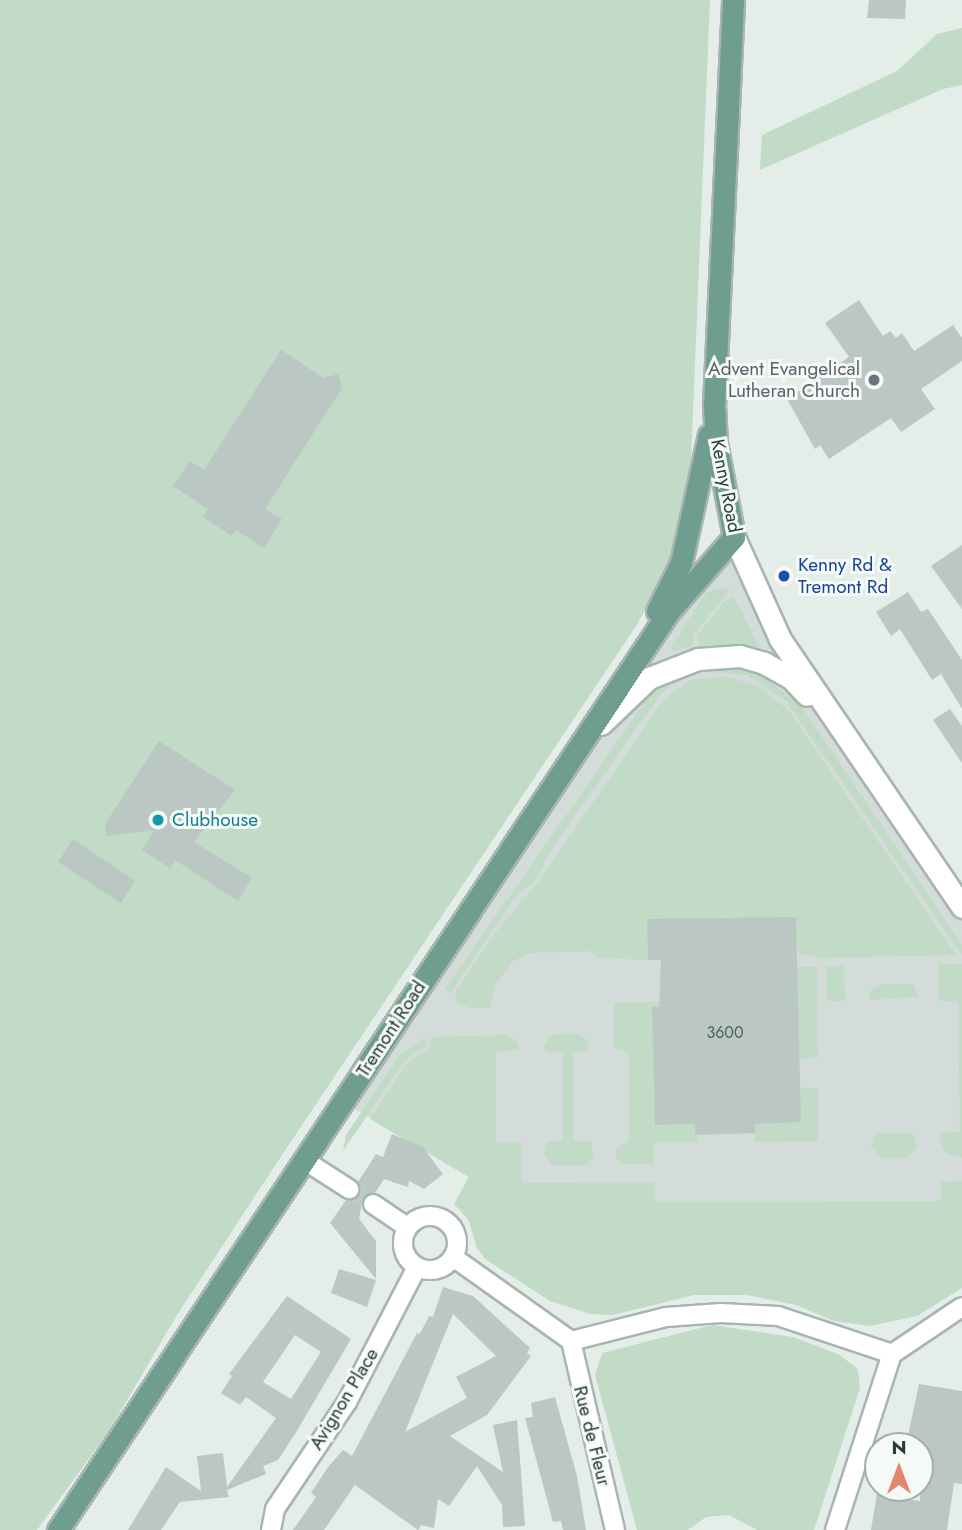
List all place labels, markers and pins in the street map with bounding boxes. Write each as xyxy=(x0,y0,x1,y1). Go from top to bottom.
place label: Advent Evangelical Lutheran Church xyxy=(708,358,860,402)
marker: Advent Evangelical Lutheran Church xyxy=(866,372,882,388)
place label: Kenny Rd & Tremont Rd xyxy=(798,554,892,598)
marker: Kenny Rd & Tremont Rd xyxy=(776,568,792,584)
place label: Clubhouse xyxy=(172,809,258,831)
marker: Clubhouse xyxy=(150,812,166,828)

